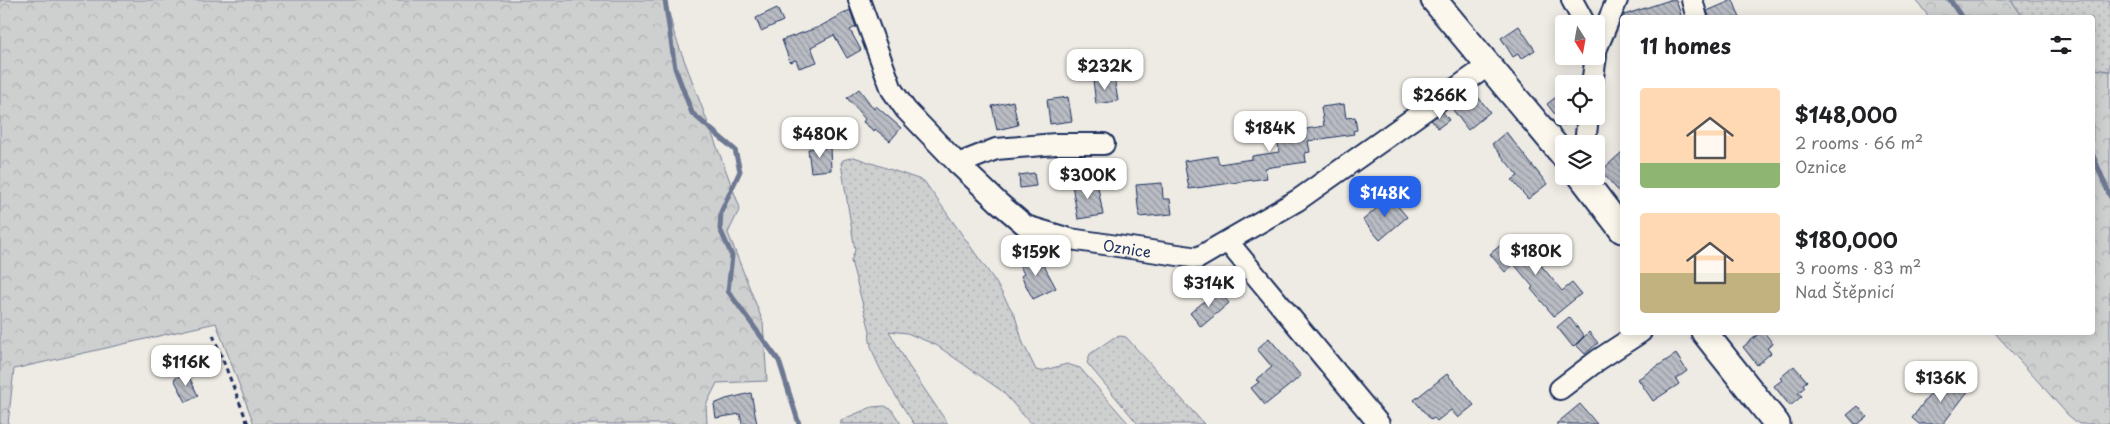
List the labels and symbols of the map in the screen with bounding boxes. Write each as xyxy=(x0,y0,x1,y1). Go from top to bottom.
north arrow xyxy=(1555,15,1605,65)
pin: $232K xyxy=(1070,48,1140,91)
pin: $266K xyxy=(1405,78,1475,120)
pin: $184K xyxy=(1235,110,1305,153)
pin: $480K xyxy=(785,116,855,159)
pin: $300K xyxy=(1053,158,1123,200)
pin: $148K xyxy=(1350,176,1420,218)
street label: Oznice xyxy=(1102,233,1153,262)
pin: $159K xyxy=(1001,234,1071,277)
pin: $180K xyxy=(1501,234,1571,276)
pin: $314K xyxy=(1174,266,1244,308)
pin: $116K xyxy=(151,344,221,387)
pin: $136K xyxy=(1906,360,1976,403)

